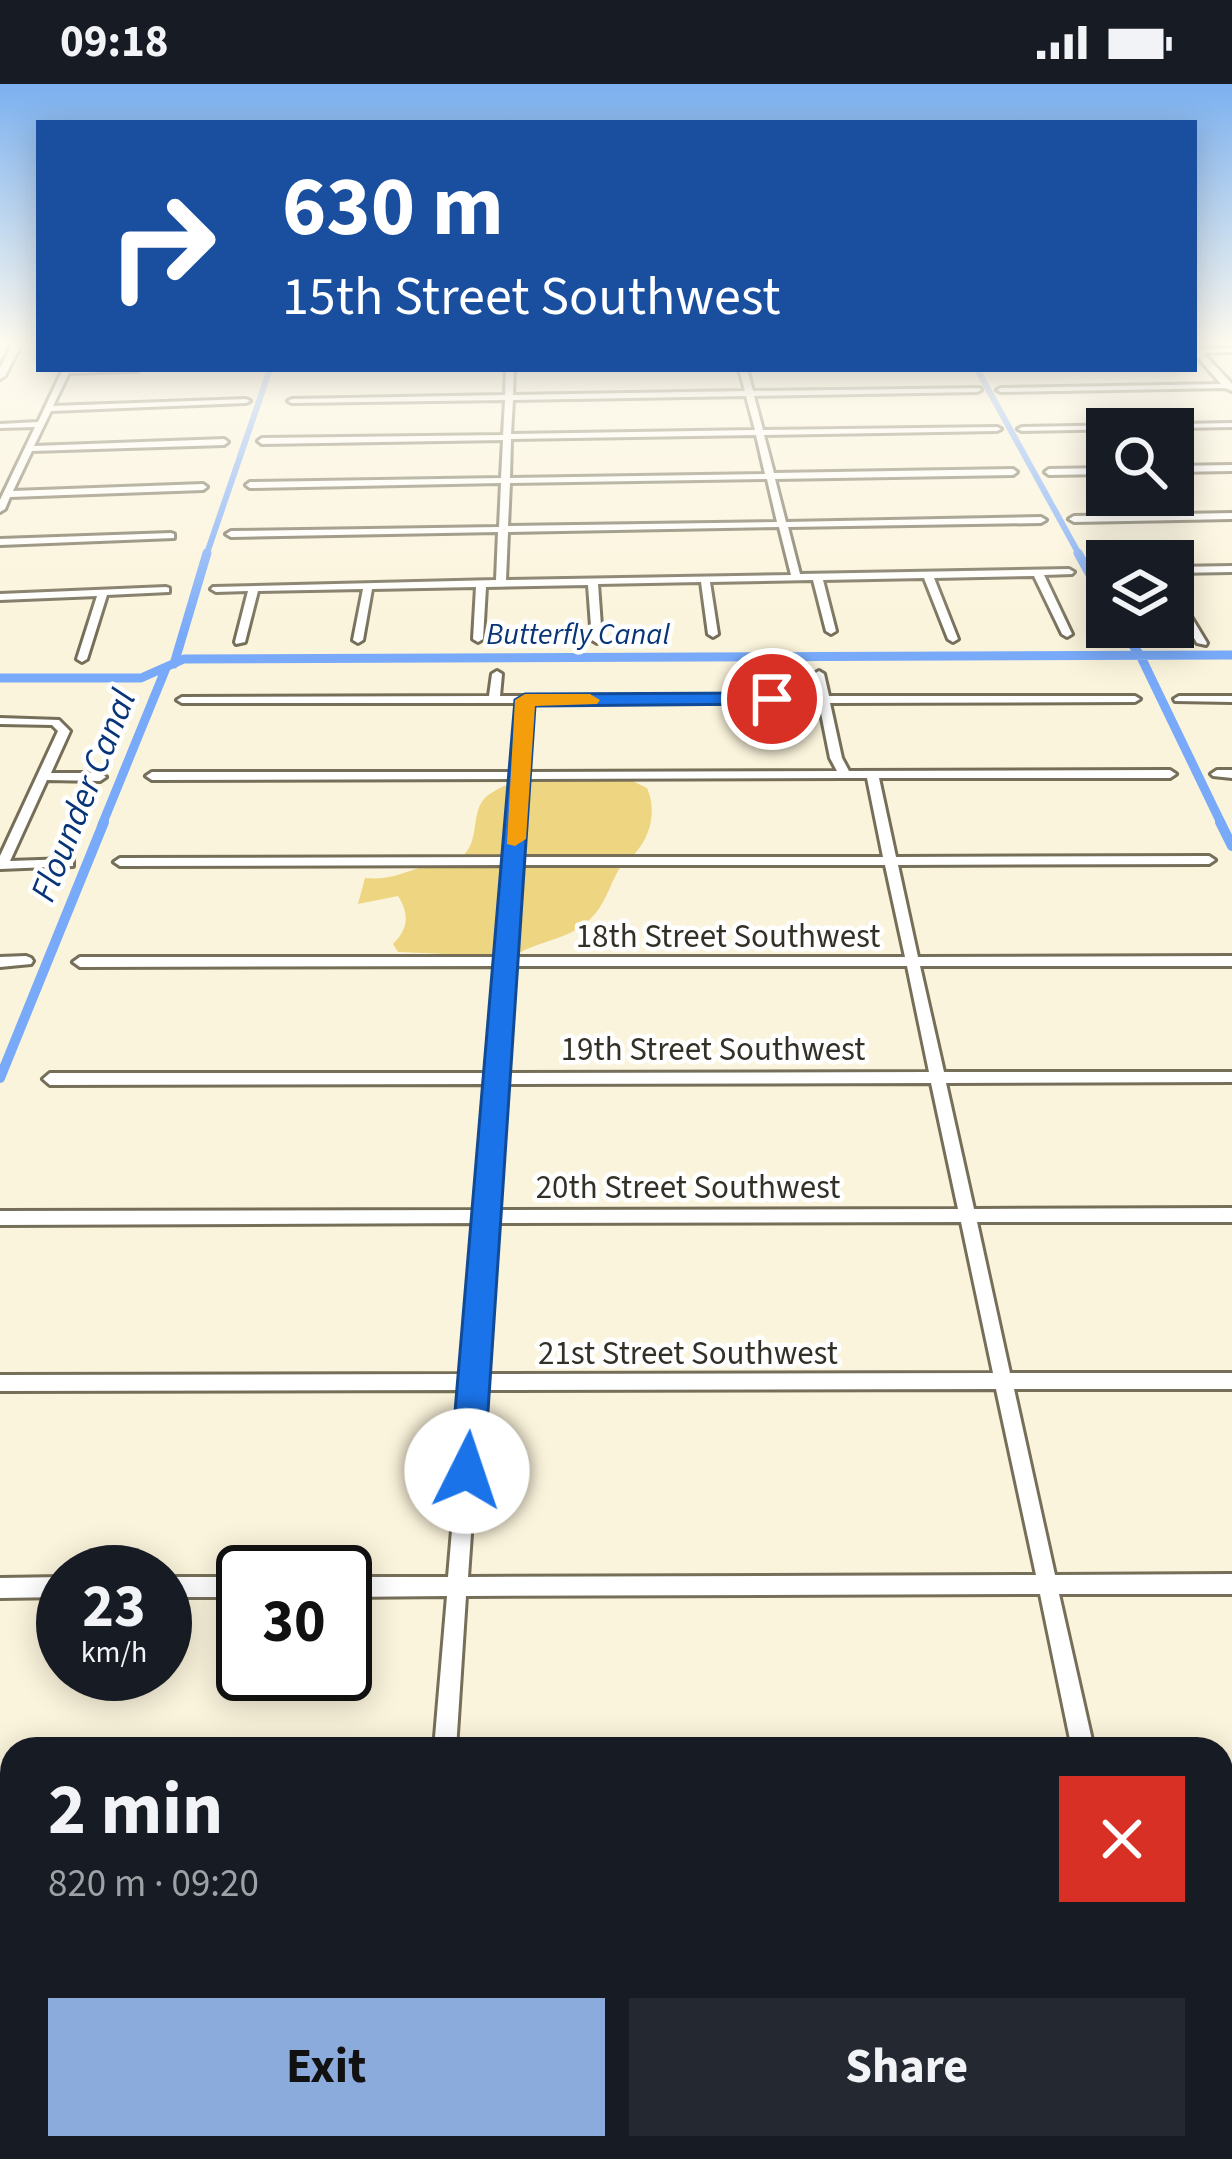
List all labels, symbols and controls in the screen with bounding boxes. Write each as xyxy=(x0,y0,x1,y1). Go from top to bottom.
text: 09:18 xyxy=(60,10,169,74)
text: 630 m xyxy=(282,148,504,268)
icon: right xyxy=(84,168,240,324)
text: 15th Street Southwest xyxy=(282,259,781,336)
map controls xyxy=(1086,408,1194,648)
button: search xyxy=(1086,408,1194,516)
button: layers xyxy=(1086,540,1194,648)
water label: Butterfly Canal xyxy=(486,613,670,656)
pin xyxy=(721,648,823,750)
icon: arrive xyxy=(739,666,805,732)
water label: Flounder Canal xyxy=(18,682,149,909)
street label: 18th Street Southwest xyxy=(576,913,880,960)
street label: 19th Street Southwest xyxy=(561,1026,865,1073)
street label: 20th Street Southwest xyxy=(536,1164,840,1211)
street label: 21st Street Southwest xyxy=(538,1330,838,1377)
position arrow xyxy=(404,1408,530,1534)
speed limit sign: 30 xyxy=(216,1545,372,1701)
text: 23 xyxy=(82,1565,146,1650)
text: km/h xyxy=(81,1631,147,1674)
text: 2 min xyxy=(48,1759,223,1862)
button: close xyxy=(1059,1776,1185,1902)
text: 820 m · 09:20 xyxy=(48,1856,259,1912)
button: Exit xyxy=(48,1998,605,2136)
button: Share xyxy=(629,1998,1185,2136)

